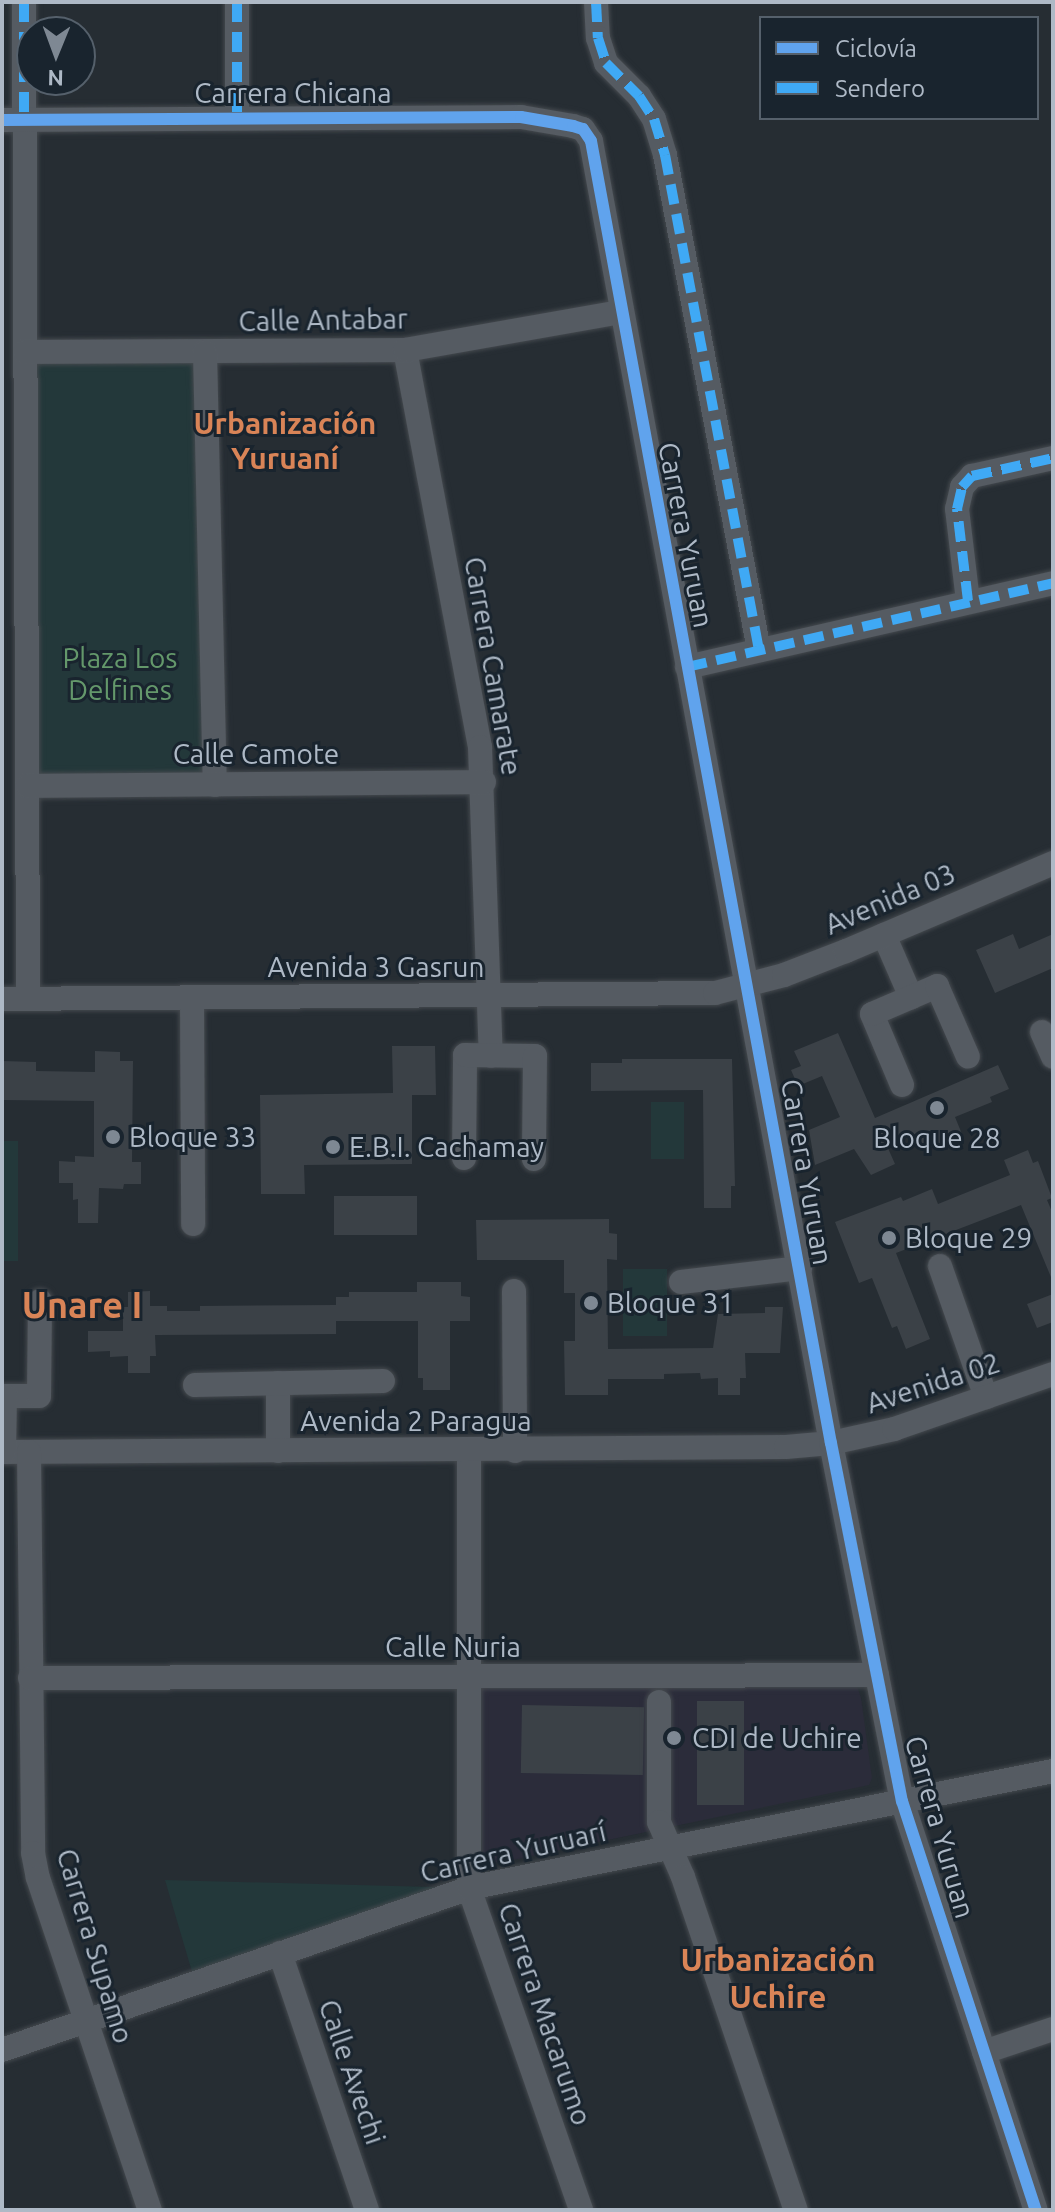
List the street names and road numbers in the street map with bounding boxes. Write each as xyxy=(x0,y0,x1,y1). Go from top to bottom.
street label: Carrera Chicana xyxy=(194,76,392,110)
street label: Calle Antabar xyxy=(238,302,408,338)
street label: Carrera Yuruan xyxy=(652,439,720,631)
street label: Carrera Camarate xyxy=(457,554,529,778)
street label: Calle Camote xyxy=(173,737,339,771)
street label: Avenida 03 xyxy=(820,856,960,942)
street label: Avenida 3 Gasrun xyxy=(268,950,484,984)
street label: Carrera Yuruan xyxy=(774,1076,840,1268)
street label: Avenida 02 xyxy=(862,1346,1004,1420)
street label: Avenida 2 Paragua xyxy=(300,1404,532,1438)
street label: Calle Nuria xyxy=(385,1630,521,1664)
street label: Carrera Yuruan xyxy=(898,1732,982,1922)
street label: Carrera Yuruarí xyxy=(417,1814,609,1890)
street label: Carrera Supamo xyxy=(49,1845,141,2047)
street label: Carrera Macarumo xyxy=(491,1898,599,2130)
street label: Calle Avechi xyxy=(312,1995,392,2149)

